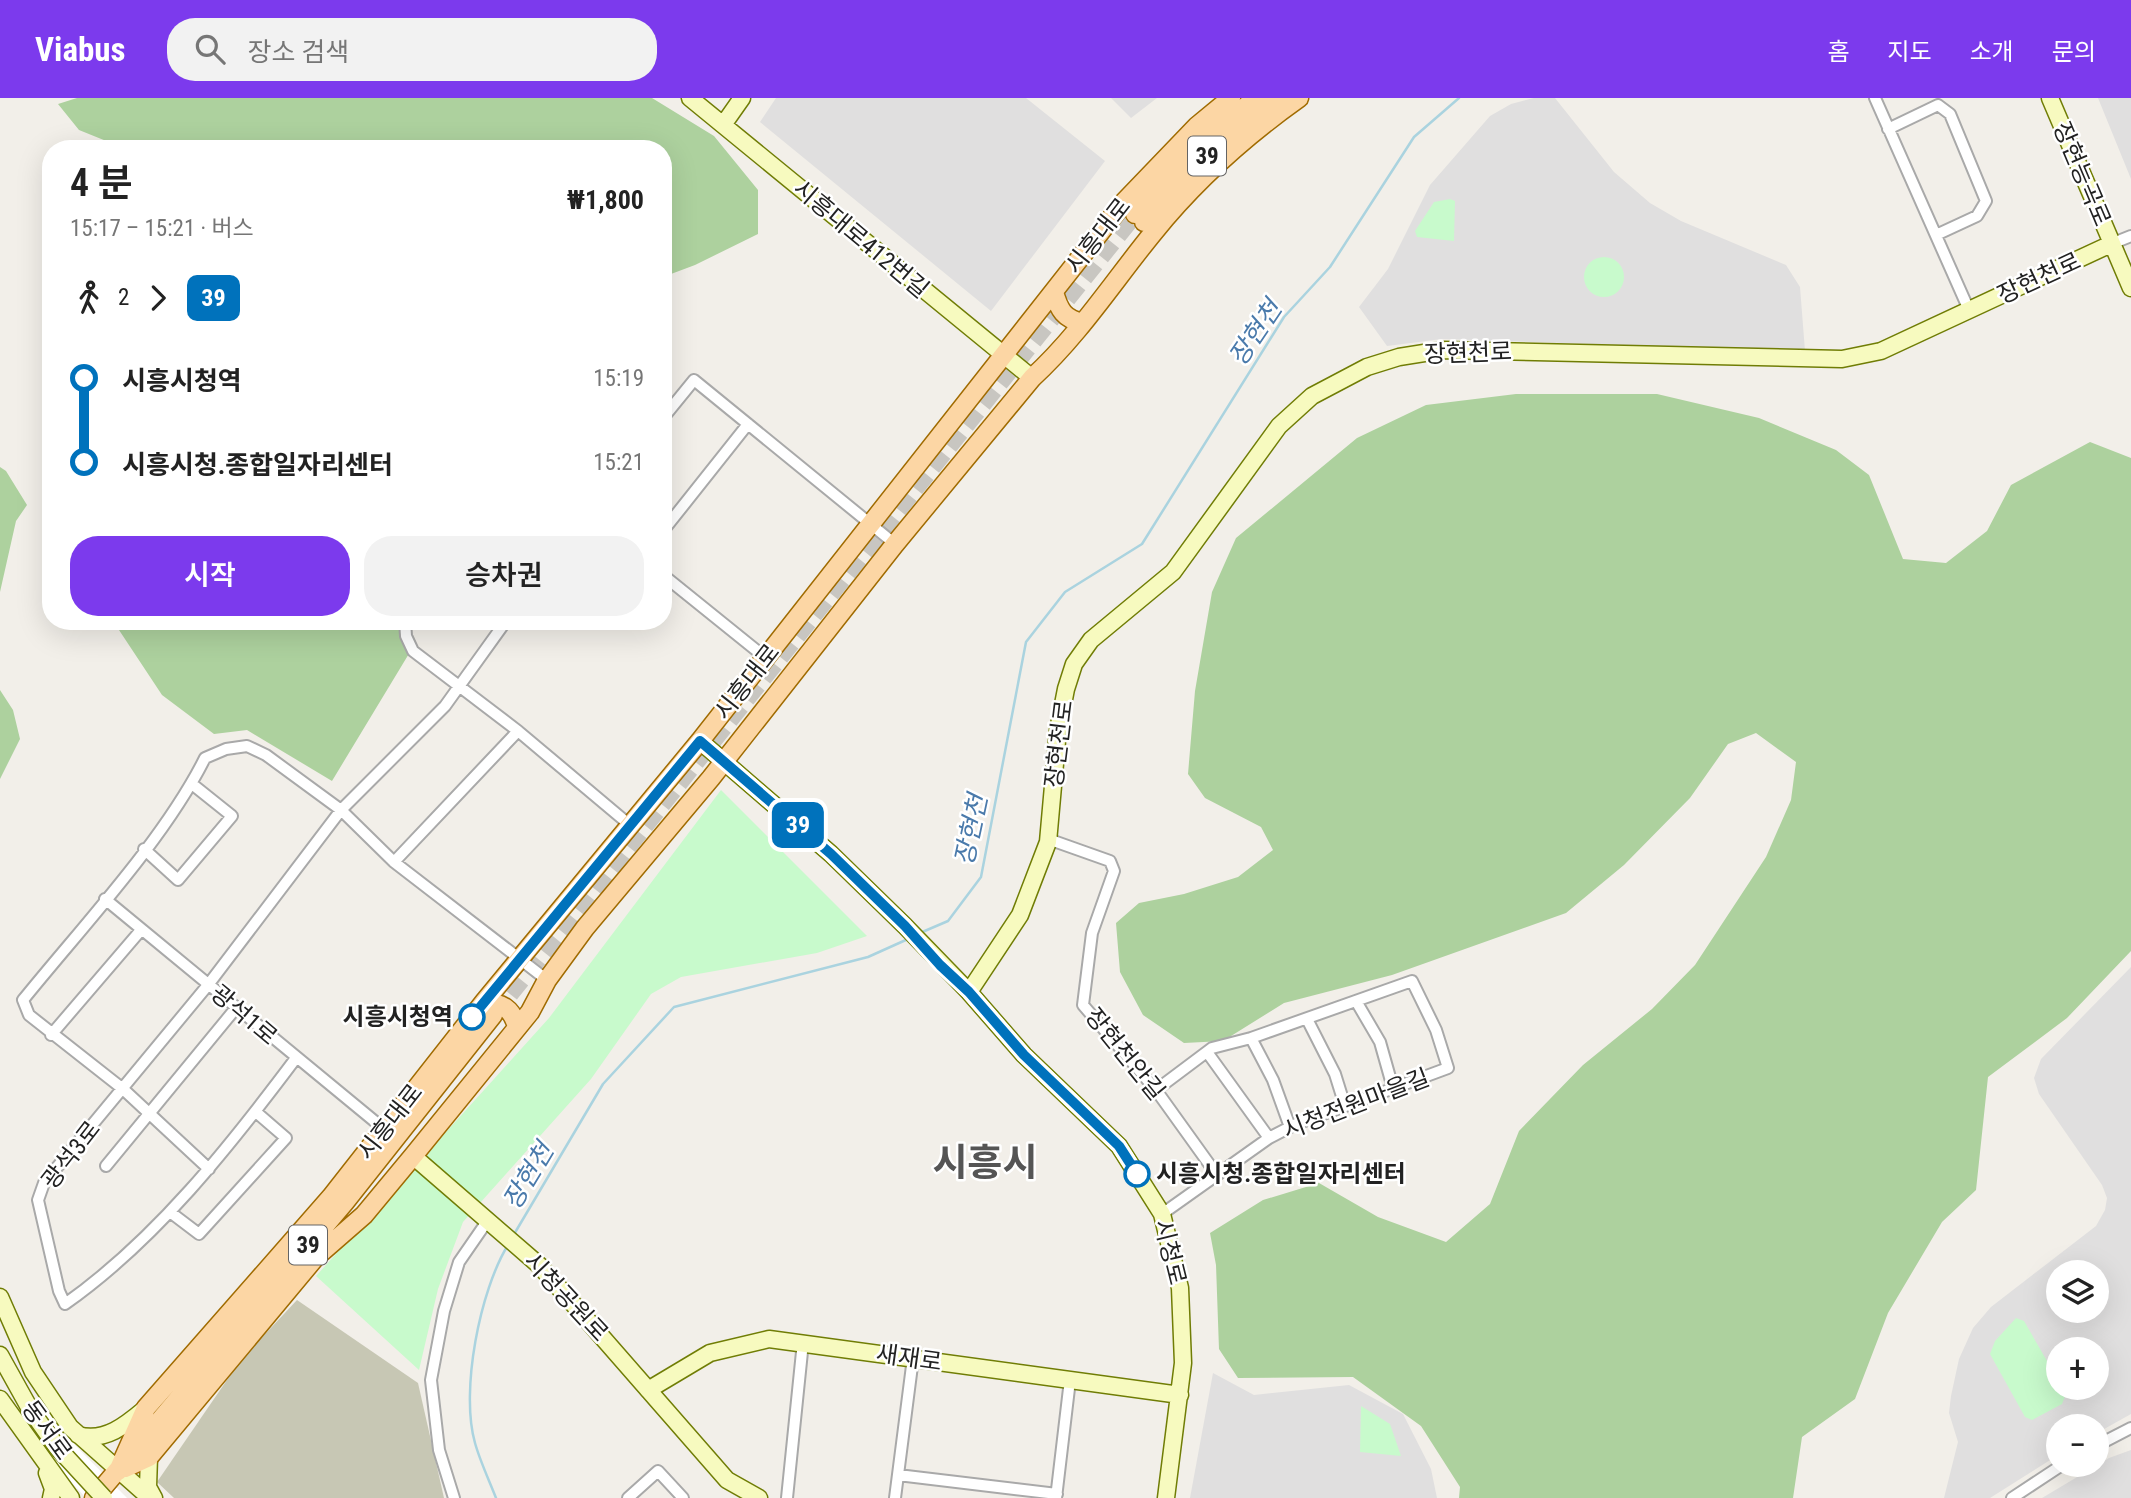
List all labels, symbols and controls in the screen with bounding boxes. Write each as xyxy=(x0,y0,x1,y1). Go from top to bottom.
search box xyxy=(167,18,657,81)
text: Viabus xyxy=(35,30,125,69)
icon: search xyxy=(191,30,229,68)
text: 장소 검색 xyxy=(247,37,349,67)
text: 홈 xyxy=(1827,38,1849,66)
text: 지도 xyxy=(1887,38,1932,66)
text: 소개 xyxy=(1970,38,2014,66)
text: 문의 xyxy=(2052,38,2096,66)
street label: 장현능곡로 xyxy=(2048,118,2116,230)
road number: 39 xyxy=(1188,137,1226,176)
text: 4 분 xyxy=(70,161,133,205)
street label: 시흥대로412번길 xyxy=(788,174,934,304)
text: ₩1,800 xyxy=(567,185,644,215)
street label: 시흥대로 xyxy=(1060,193,1136,279)
text: 15:17 – 15:21 · 버스 xyxy=(70,215,254,242)
street label: 장현천로 xyxy=(1993,247,2085,309)
icon: walk xyxy=(70,279,108,317)
icon: forward xyxy=(139,279,177,317)
text: 2 xyxy=(118,284,129,311)
text: 39 xyxy=(201,284,226,312)
water label: 장현천 xyxy=(1222,292,1289,371)
street label: 장현천로 xyxy=(1423,337,1513,369)
text: 15:19 xyxy=(593,365,644,392)
text: 시흥시청역 xyxy=(122,366,242,396)
text: 15:21 xyxy=(593,449,644,476)
text: 시흥시청.종합일자리센터 xyxy=(122,450,393,480)
button: 시작 xyxy=(70,536,350,616)
button: 승차권 xyxy=(364,536,644,616)
street label: 시흥대로 xyxy=(709,639,785,725)
street label: 장현천로 xyxy=(1040,698,1078,790)
water label: 장현천 xyxy=(949,789,994,868)
line badge: 39 xyxy=(766,802,830,848)
text: 39 xyxy=(786,811,810,839)
street label: 광석1로 xyxy=(205,979,283,1051)
street label: 장현천안길 xyxy=(1079,1002,1171,1106)
place label: 시흥시청역 xyxy=(343,1003,453,1031)
marker: 시흥시청역 xyxy=(459,1004,485,1030)
street label: 시청전원마을길 xyxy=(1279,1063,1433,1145)
street label: 시흥대로 xyxy=(352,1079,428,1165)
street label: 광석3로 xyxy=(36,1116,106,1194)
water label: 장현천 xyxy=(497,1135,561,1214)
district label: 시흥시 xyxy=(933,1141,1037,1185)
place label: 시흥시청.종합일자리센터 xyxy=(1156,1160,1406,1188)
marker: 시흥시청.종합일자리센터 xyxy=(1124,1161,1150,1187)
street label: 시청로 xyxy=(1148,1216,1192,1288)
road number: 39 xyxy=(289,1226,327,1264)
street label: 시청공원로 xyxy=(518,1247,614,1347)
map controls xyxy=(2046,1260,2109,1477)
button: layers xyxy=(2046,1260,2109,1323)
button: + xyxy=(2046,1337,2109,1400)
street label: 새재로 xyxy=(874,1340,944,1376)
street label: 동서로 xyxy=(16,1395,78,1465)
button: − xyxy=(2046,1414,2109,1477)

